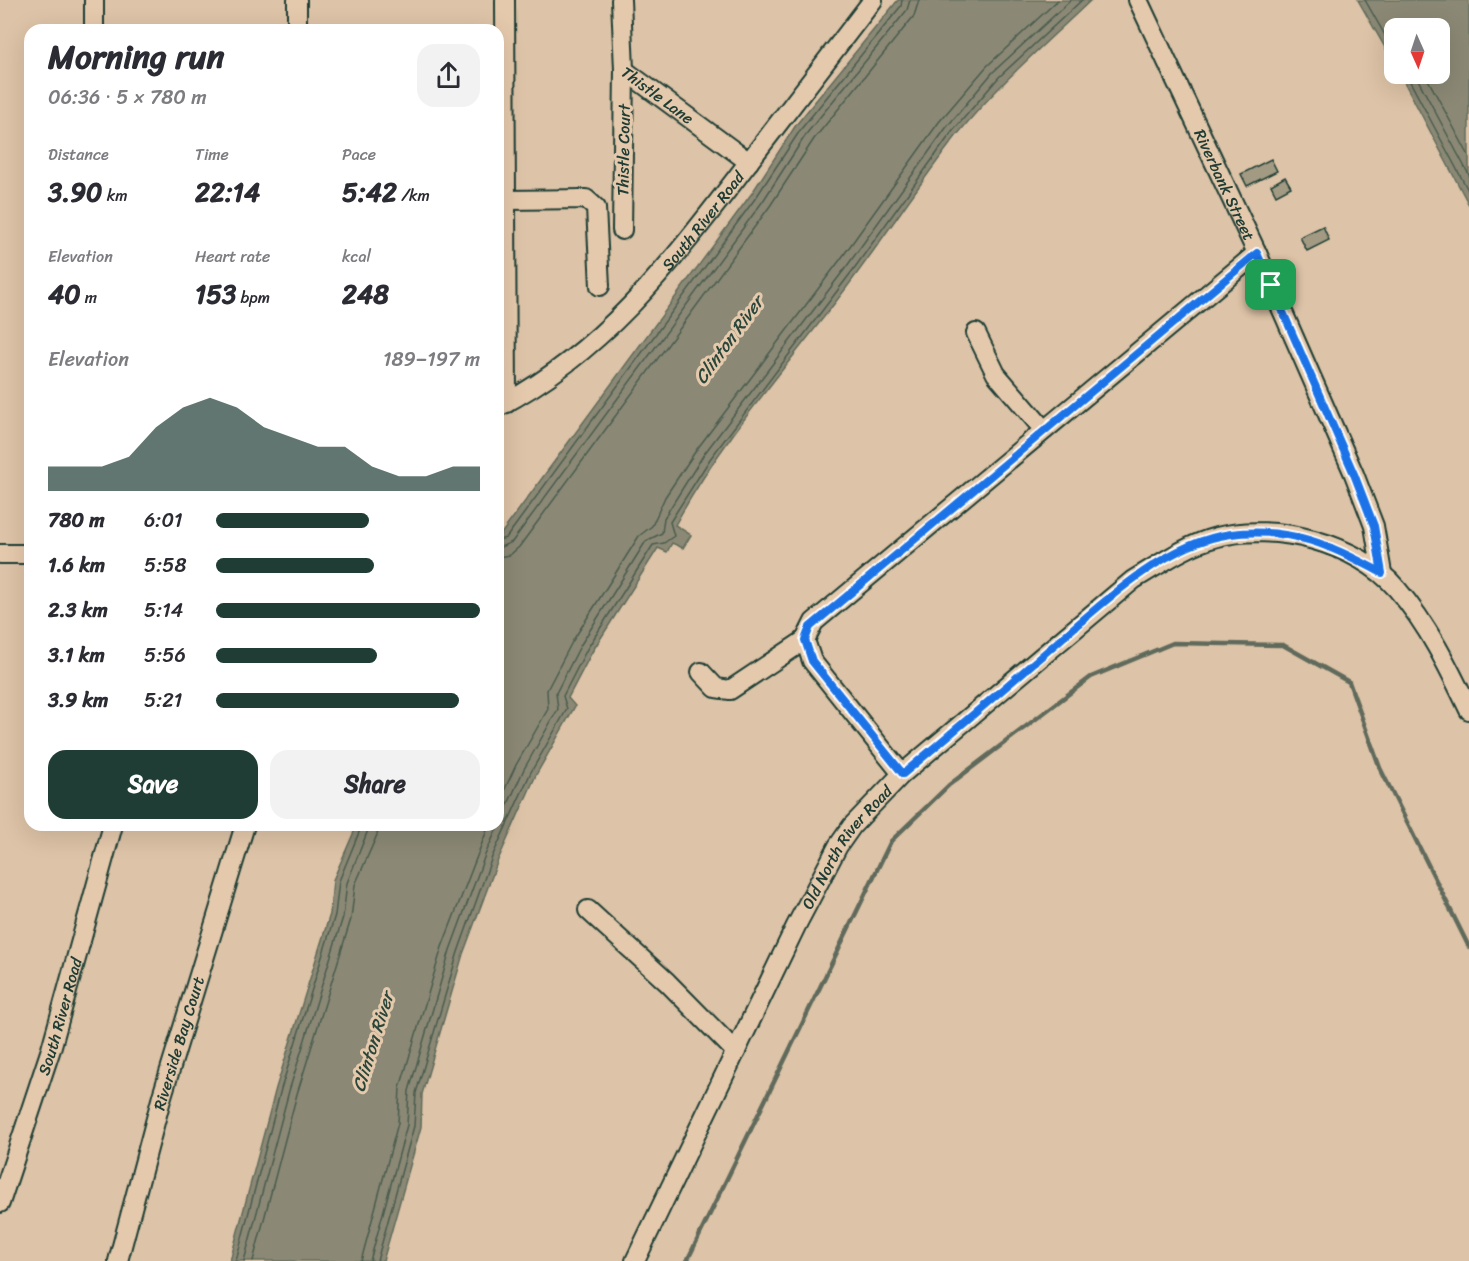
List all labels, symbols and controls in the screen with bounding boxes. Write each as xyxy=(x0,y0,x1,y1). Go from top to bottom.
north arrow xyxy=(1384,18,1450,84)
map controls xyxy=(1384,18,1450,84)
text: Morning run xyxy=(48,28,224,86)
button: share xyxy=(417,44,480,107)
street label: Thistle Lane xyxy=(615,58,700,132)
text: 06:36 · 5 × 780 m xyxy=(48,80,207,115)
street label: Thistle Court xyxy=(608,103,639,196)
street label: Riverbank Street xyxy=(1186,124,1263,246)
text: Distance xyxy=(48,140,109,169)
text: Time xyxy=(195,140,229,169)
text: Pace xyxy=(342,140,376,169)
street label: South River Road xyxy=(654,163,753,278)
text: 3.90 xyxy=(48,169,103,215)
text: 22:14 xyxy=(195,169,260,215)
text: 5:42 xyxy=(342,169,397,215)
text: km xyxy=(103,181,127,210)
text: /km xyxy=(397,181,430,210)
text: Elevation xyxy=(48,242,113,271)
text: Heart rate xyxy=(195,242,270,271)
text: kcal xyxy=(342,242,371,271)
pin xyxy=(1245,259,1296,310)
icon: arrive xyxy=(1254,268,1287,301)
text: 40 xyxy=(48,271,81,317)
text: 153 xyxy=(195,271,236,317)
text: 248 xyxy=(342,271,389,317)
text: m xyxy=(81,283,97,312)
text: bpm xyxy=(236,283,270,312)
water label: Clinton River xyxy=(686,286,774,391)
text: Elevation xyxy=(48,342,129,377)
text: 189–197 m xyxy=(383,342,480,377)
text: 780 m xyxy=(48,503,105,538)
text: 6:01 xyxy=(144,503,183,538)
text: 1.6 km xyxy=(48,548,105,583)
text: 5:58 xyxy=(144,548,187,583)
text: 2.3 km xyxy=(48,593,108,628)
text: 5:14 xyxy=(144,593,183,628)
text: 3.1 km xyxy=(48,638,105,673)
text: 5:56 xyxy=(144,638,186,673)
text: 3.9 km xyxy=(48,683,108,718)
text: 5:21 xyxy=(144,683,182,718)
button: Save xyxy=(48,750,258,819)
button: Share xyxy=(270,750,480,819)
street label: Old North River Road xyxy=(793,777,901,915)
street label: South River Road xyxy=(29,953,91,1079)
street label: Riverside Bay Court xyxy=(145,973,213,1114)
water label: Clinton River xyxy=(343,985,404,1096)

